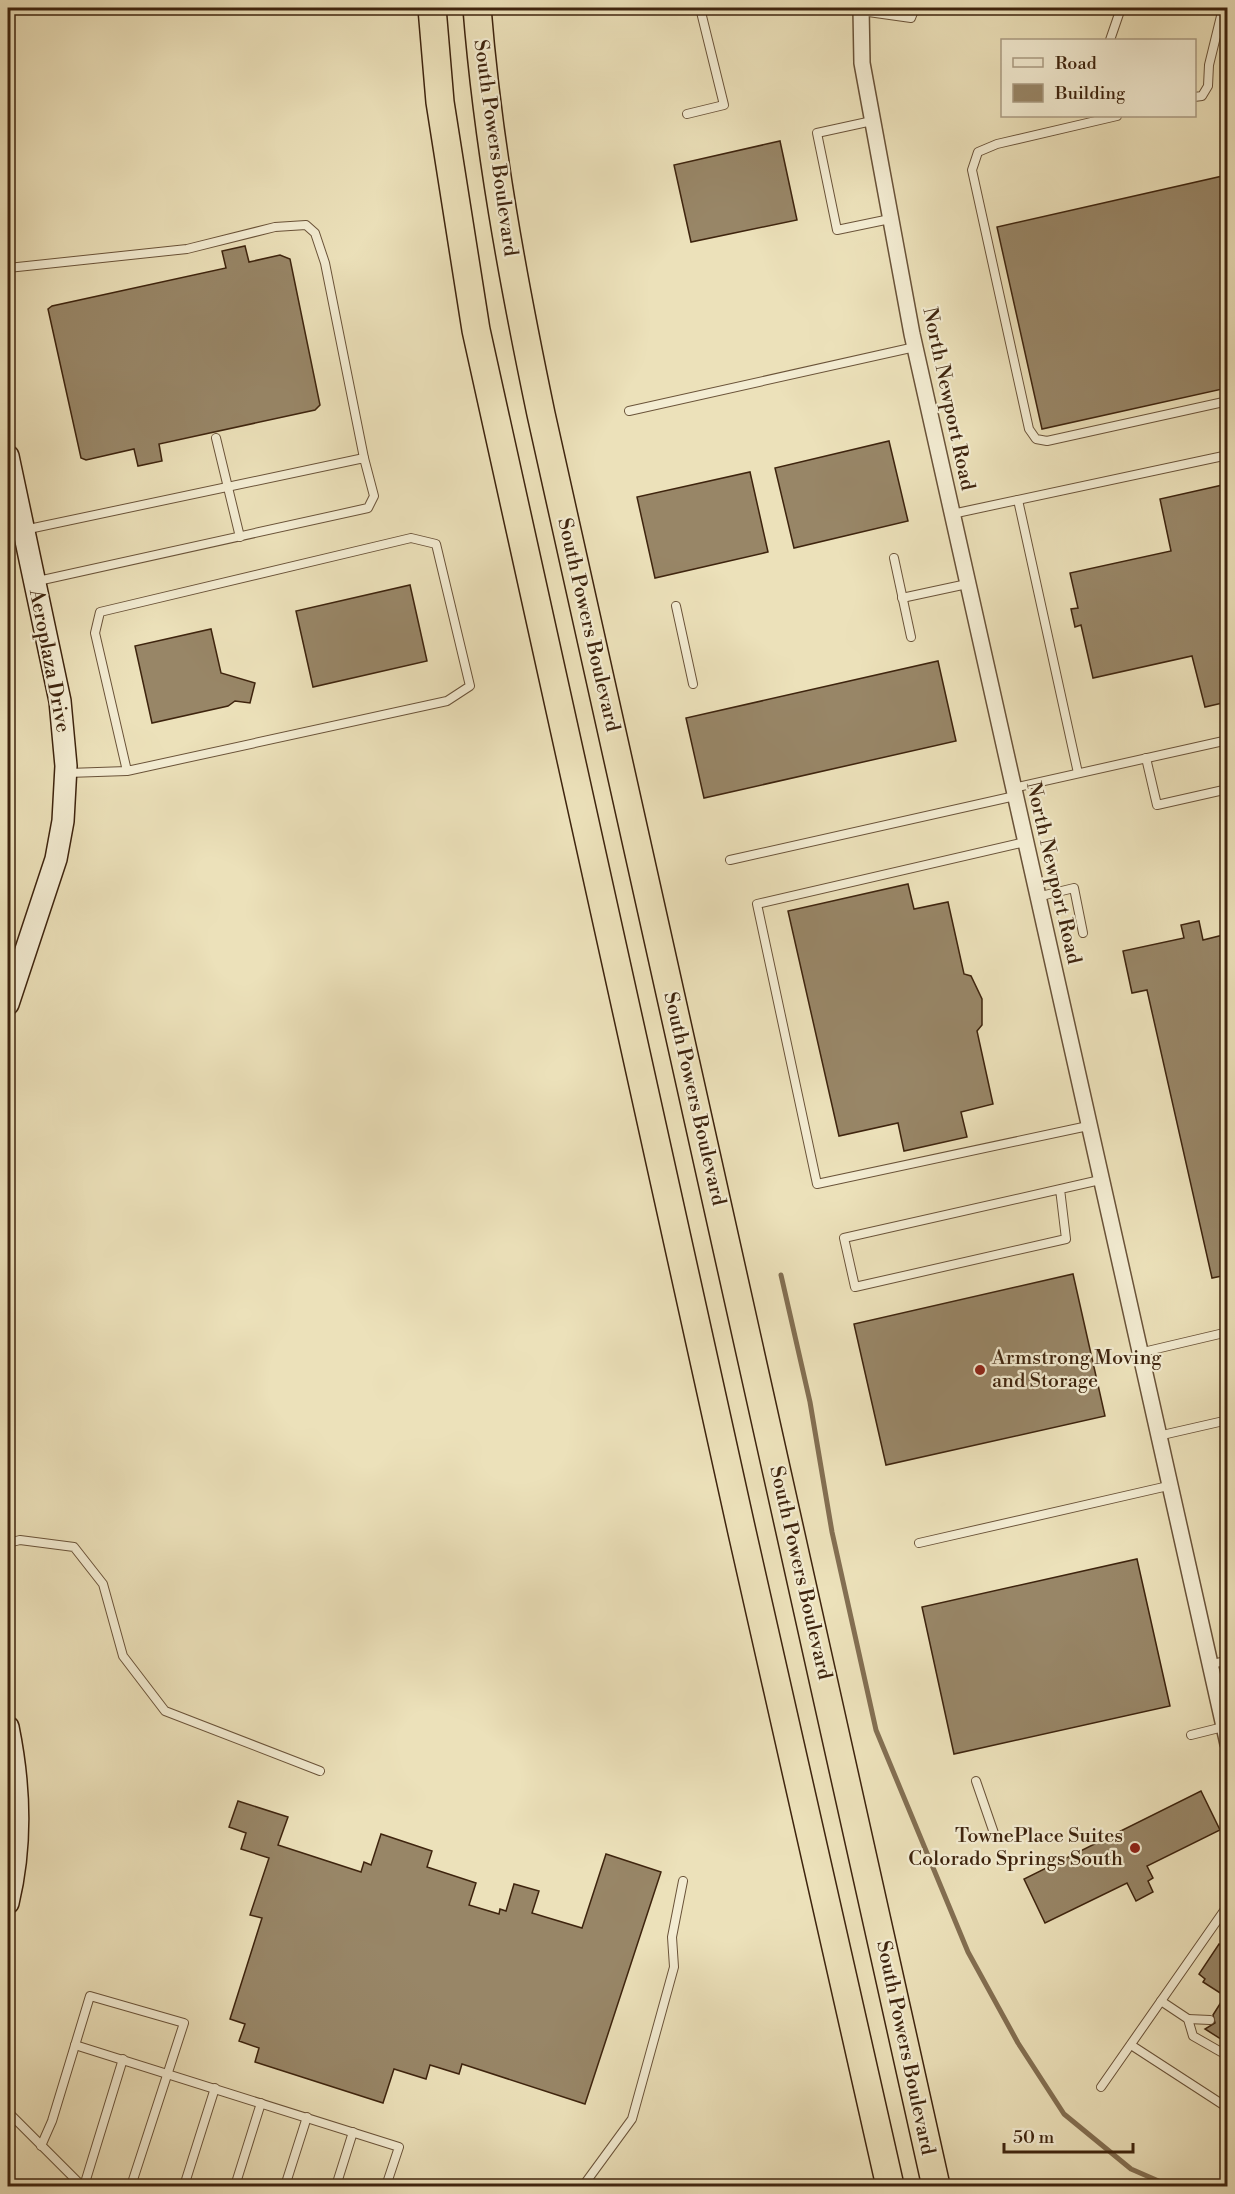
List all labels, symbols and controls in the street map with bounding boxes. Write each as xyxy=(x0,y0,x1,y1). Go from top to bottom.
street label: South Powers Boulevard xyxy=(467,38,523,259)
legend xyxy=(1001,39,1196,117)
text: Road xyxy=(1055,52,1098,75)
text: Building xyxy=(1054,82,1126,105)
street label: North Newport Road xyxy=(916,305,980,493)
street label: South Powers Boulevard xyxy=(551,516,625,735)
street label: Aeroplaza Drive xyxy=(23,586,75,735)
street label: North Newport Road xyxy=(1020,779,1086,967)
street label: South Powers Boulevard xyxy=(657,990,731,1209)
place label: Armstrong Moving and Storage xyxy=(991,1346,1162,1394)
marker: Armstrong Moving and Storage xyxy=(973,1363,987,1377)
street label: South Powers Boulevard xyxy=(763,1464,837,1683)
place label: TownePlace Suites Colorado Springs South xyxy=(908,1824,1123,1872)
marker: TownePlace Suites Colorado Springs South xyxy=(1128,1841,1142,1855)
street label: South Powers Boulevard xyxy=(870,1939,940,2158)
scale bar xyxy=(1004,2116,1133,2154)
text: 50 m xyxy=(1013,2126,1055,2149)

